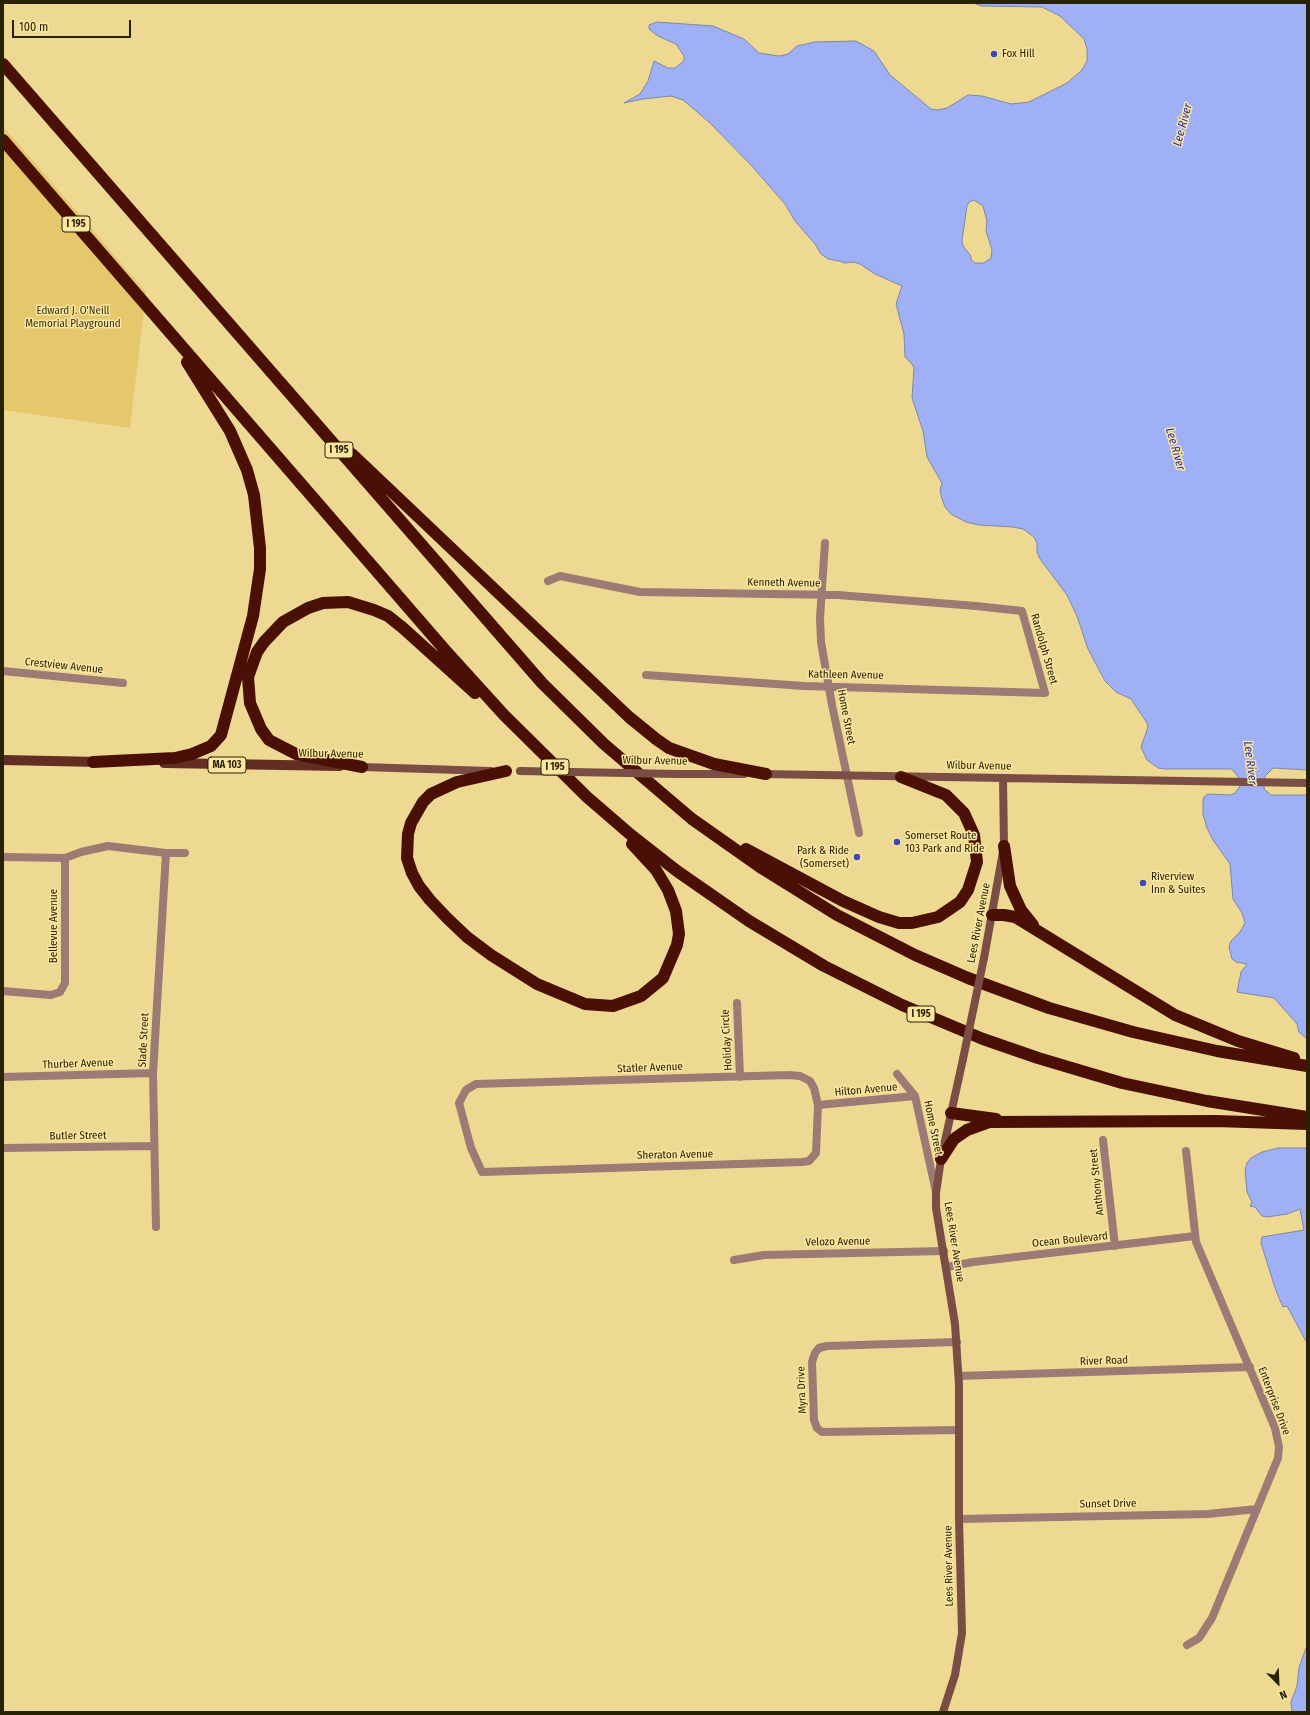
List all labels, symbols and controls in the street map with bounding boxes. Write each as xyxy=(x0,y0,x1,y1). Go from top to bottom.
scale bar xyxy=(14,12,133,38)
text: 100 m xyxy=(19,20,48,34)
place label: Fox Hill xyxy=(1002,47,1035,61)
marker: Fox Hill xyxy=(989,49,999,59)
water label: Lee River xyxy=(1170,102,1196,148)
road number: I 195 xyxy=(62,216,90,232)
park label: Edward J. O'Neill Memorial Playground xyxy=(25,304,121,330)
water label: Lee River xyxy=(1162,426,1188,472)
road number: I 195 xyxy=(325,442,353,458)
street label: Kenneth Avenue xyxy=(747,576,821,590)
street label: Randolph Street xyxy=(1028,612,1060,686)
street label: Crestview Avenue xyxy=(24,655,104,677)
street label: Kathleen Avenue xyxy=(808,668,884,682)
street label: Home Street xyxy=(834,688,858,746)
water label: Lee River xyxy=(1240,740,1260,786)
street label: Wilbur Avenue xyxy=(298,747,364,761)
street label: Wilbur Avenue xyxy=(622,754,688,768)
road number: MA 103 xyxy=(208,757,246,773)
road number: I 195 xyxy=(541,759,569,775)
street label: Wilbur Avenue xyxy=(946,759,1012,773)
place label: Somerset Route 103 Park and Ride xyxy=(905,829,984,855)
marker: Somerset Route 103 Park and Ride xyxy=(892,837,902,847)
place label: Park & Ride (Somerset) xyxy=(797,844,849,870)
marker: Park & Ride (Somerset) xyxy=(852,852,862,862)
place label: Riverview Inn & Suites xyxy=(1151,870,1206,896)
marker: Riverview Inn & Suites xyxy=(1138,878,1148,888)
street label: Lees River Avenue xyxy=(965,882,993,964)
street label: Bellevue Avenue xyxy=(47,889,61,963)
road number: I 195 xyxy=(907,1006,935,1022)
street label: Holiday Circle xyxy=(719,1009,735,1071)
street label: Slade Street xyxy=(136,1012,152,1068)
street label: Thurber Avenue xyxy=(42,1056,114,1072)
street label: Statler Avenue xyxy=(617,1060,683,1076)
street label: Hilton Avenue xyxy=(834,1081,898,1099)
street label: Home Street xyxy=(921,1099,945,1157)
street label: Butler Street xyxy=(49,1129,107,1143)
street label: Sheraton Avenue xyxy=(637,1148,713,1162)
street label: Anthony Street xyxy=(1087,1148,1107,1216)
street label: Lees River Avenue xyxy=(941,1201,967,1283)
street label: Ocean Boulevard xyxy=(1032,1229,1108,1251)
street label: Velozo Avenue xyxy=(805,1235,871,1249)
street label: River Road xyxy=(1080,1354,1128,1368)
street label: Enterprise Drive xyxy=(1255,1365,1293,1437)
street label: Myra Drive xyxy=(795,1366,809,1414)
street label: Sunset Drive xyxy=(1080,1497,1136,1511)
street label: Lees River Avenue xyxy=(942,1525,956,1607)
north arrow xyxy=(1258,1663,1298,1703)
text: N xyxy=(1277,1687,1289,1702)

